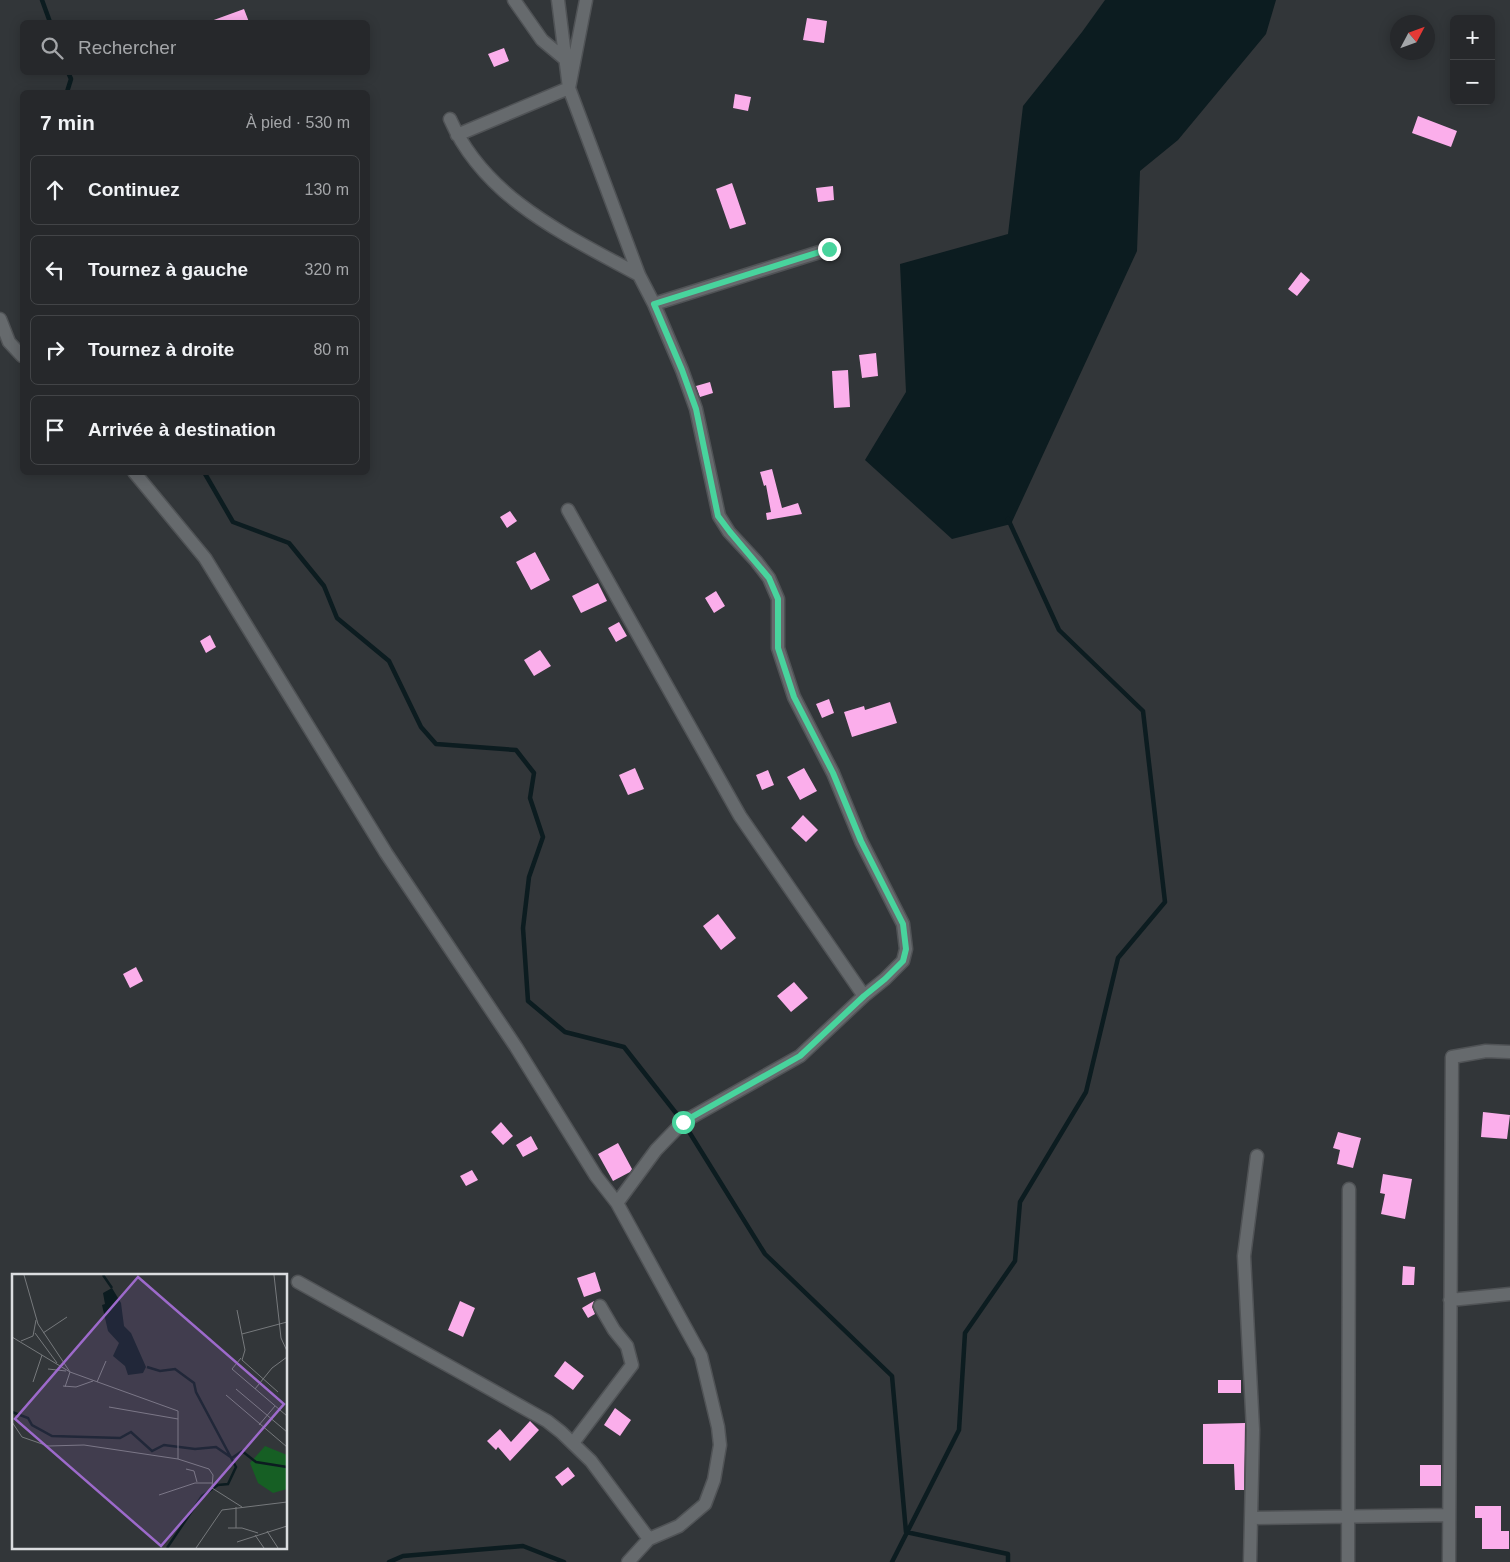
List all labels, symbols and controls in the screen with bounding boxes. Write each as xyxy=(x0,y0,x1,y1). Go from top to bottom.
north arrow xyxy=(1390,15,1435,60)
map controls xyxy=(1450,15,1495,105)
button: + xyxy=(1450,15,1495,60)
search box xyxy=(20,20,370,75)
icon: search xyxy=(38,34,66,62)
text: Rechercher xyxy=(78,37,176,58)
button: − xyxy=(1450,60,1495,105)
text: 7 min xyxy=(40,111,95,134)
text: À pied · 530 m xyxy=(246,114,350,131)
icon: ahead xyxy=(41,176,69,204)
text: Continuez xyxy=(88,179,180,200)
text: 130 m xyxy=(305,181,349,198)
route end xyxy=(818,238,841,261)
icon: left xyxy=(41,256,69,284)
text: Tournez à gauche xyxy=(88,259,248,280)
text: 320 m xyxy=(305,261,349,278)
icon: right xyxy=(41,336,69,364)
text: Tournez à droite xyxy=(88,339,234,360)
text: 80 m xyxy=(313,341,349,358)
icon: arrive xyxy=(41,416,69,444)
text: Arrivée à destination xyxy=(88,419,276,440)
route start xyxy=(672,1111,695,1134)
inset map xyxy=(12,1274,288,1550)

